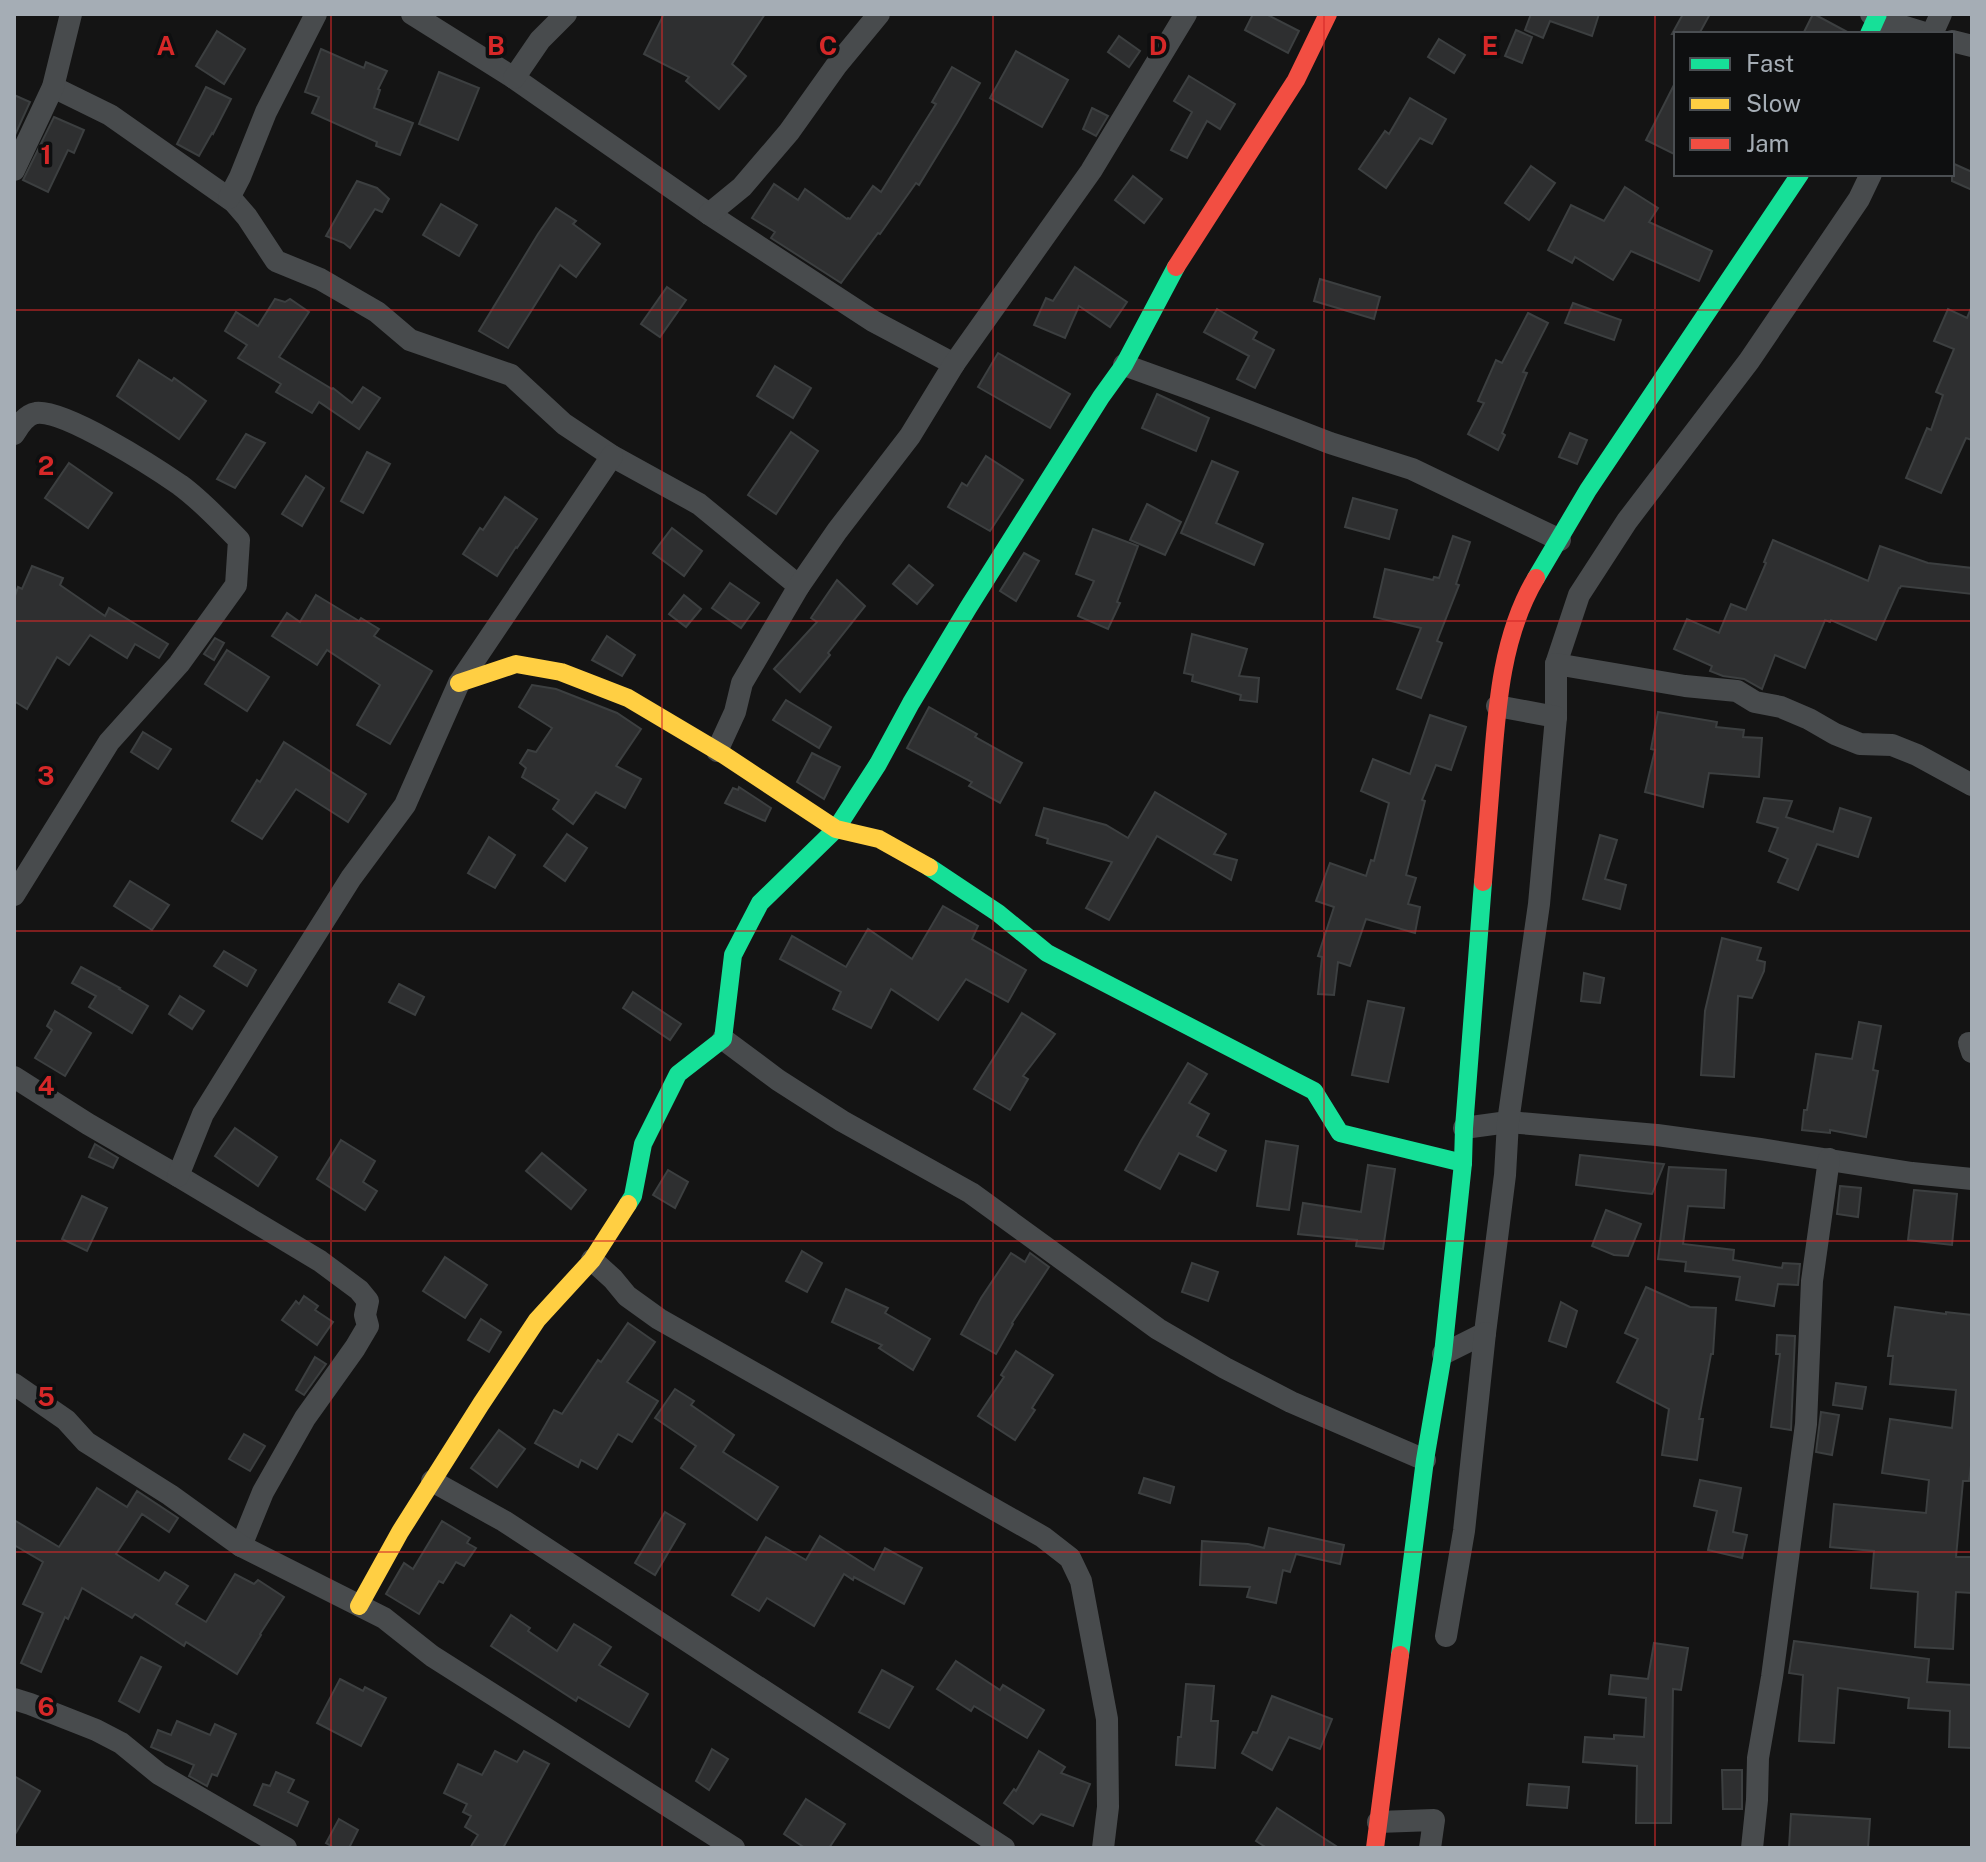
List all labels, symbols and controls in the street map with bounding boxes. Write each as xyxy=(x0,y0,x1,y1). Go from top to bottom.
text: A xyxy=(157,30,176,61)
text: B xyxy=(487,30,505,61)
text: C xyxy=(819,30,837,61)
text: D xyxy=(1149,30,1167,61)
text: E xyxy=(1482,30,1498,61)
legend xyxy=(1674,32,1954,176)
text: Fast xyxy=(1746,49,1794,77)
text: Slow xyxy=(1746,89,1801,117)
text: Jam xyxy=(1746,129,1789,157)
text: 1 xyxy=(40,139,52,170)
text: 2 xyxy=(38,450,54,481)
text: 3 xyxy=(37,760,55,791)
text: 4 xyxy=(37,1070,55,1101)
text: 5 xyxy=(37,1381,55,1412)
text: 6 xyxy=(37,1691,55,1722)

